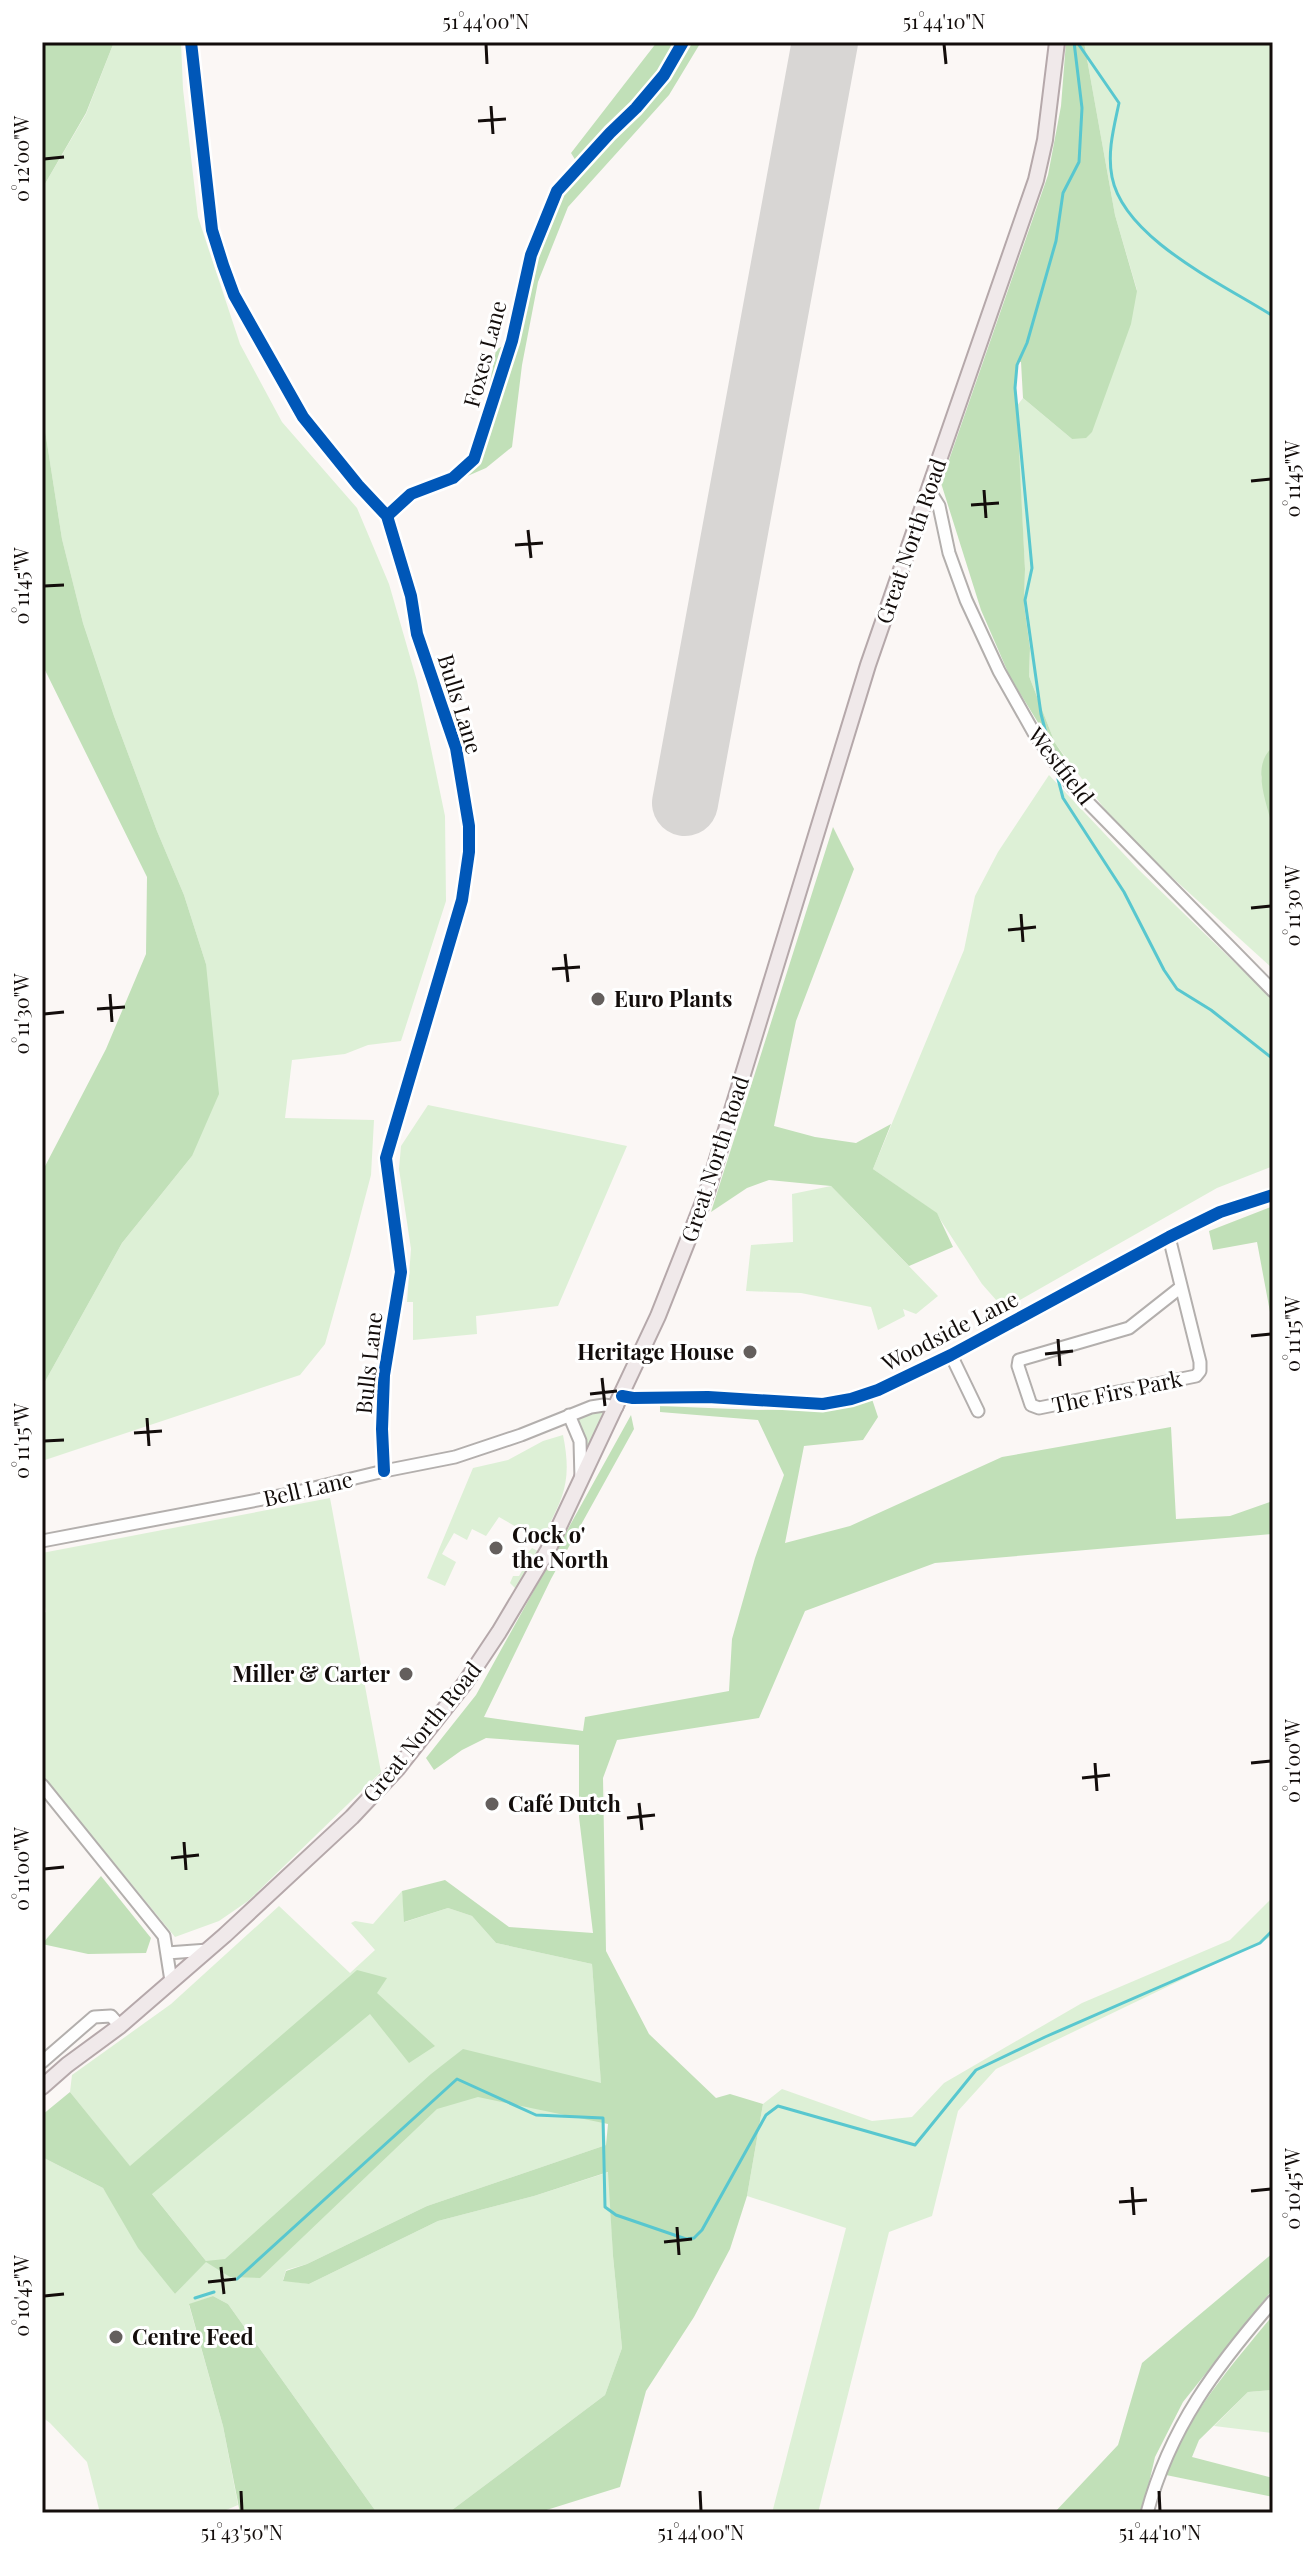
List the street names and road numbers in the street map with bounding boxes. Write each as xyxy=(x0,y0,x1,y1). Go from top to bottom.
street label: Foxes Lane xyxy=(455,297,513,410)
street label: Great North Road xyxy=(868,454,952,627)
street label: Bulls Lane xyxy=(432,650,490,757)
street label: Westfield xyxy=(1021,720,1102,811)
street label: Great North Road xyxy=(673,1072,755,1246)
street label: Woodside Lane xyxy=(875,1283,1023,1378)
street label: Bulls Lane xyxy=(348,1310,388,1415)
street label: The Firs Park xyxy=(1049,1363,1185,1419)
street label: Bell Lane xyxy=(260,1463,356,1513)
street label: Great North Road xyxy=(355,1655,487,1808)

